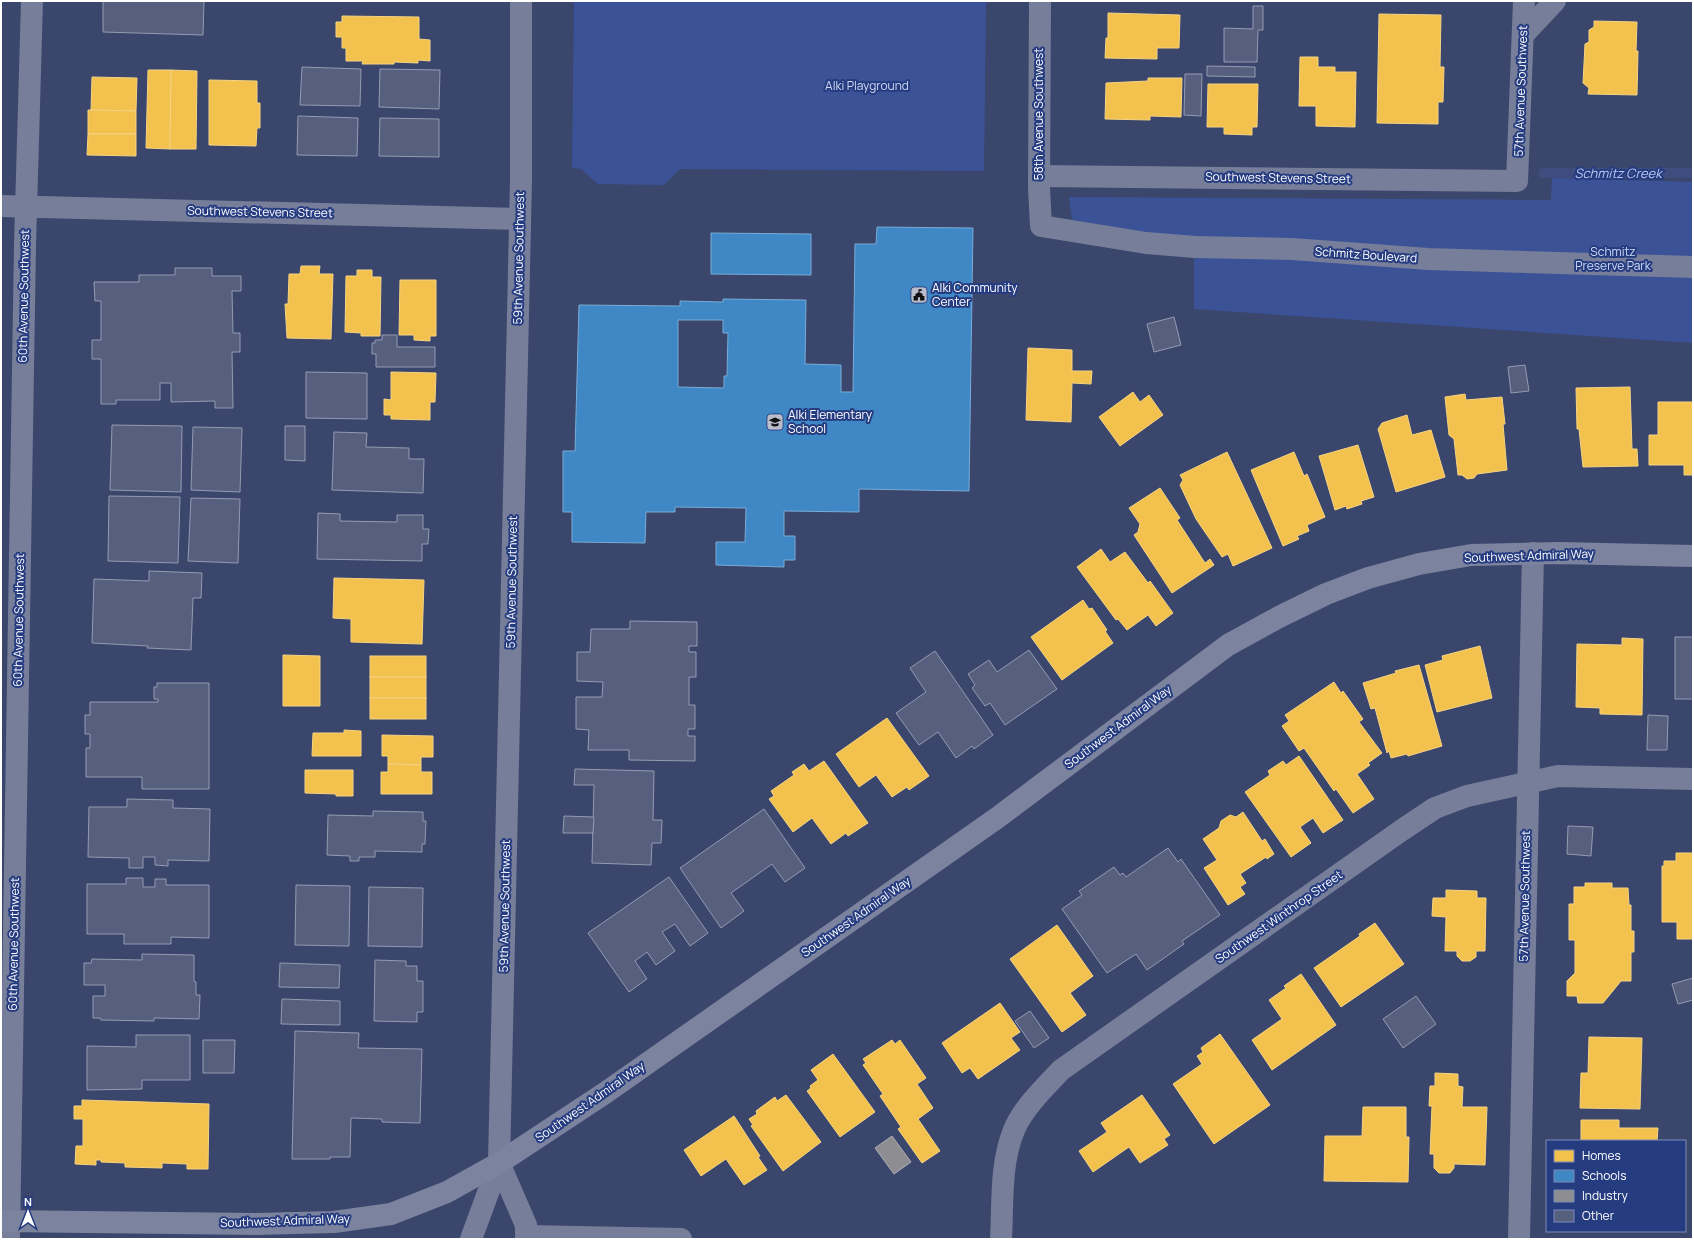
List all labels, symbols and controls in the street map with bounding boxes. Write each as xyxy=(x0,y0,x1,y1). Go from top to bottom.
street label: 57th Avenue Southwest xyxy=(1510,25,1531,157)
street label: 58th Avenue Southwest xyxy=(1030,48,1047,180)
park label: Alki Playground xyxy=(825,77,909,94)
water label: Schmitz Creek xyxy=(1574,164,1664,182)
street label: Southwest Stevens Street xyxy=(1205,168,1351,187)
street label: 59th Avenue Southwest xyxy=(509,191,528,325)
street label: Southwest Stevens Street xyxy=(187,202,333,221)
street label: 60th Avenue Southwest xyxy=(14,229,33,363)
street label: Schmitz Boulevard xyxy=(1314,242,1418,267)
park label: Schmitz Preserve Park xyxy=(1575,243,1652,274)
place label: Alki Community Center xyxy=(932,279,1018,310)
public building icon: Alki Community Center xyxy=(909,285,929,305)
place label: Alki Elementary School xyxy=(788,406,873,437)
school or university icon: Alki Elementary School xyxy=(765,412,785,432)
street label: 59th Avenue Southwest xyxy=(502,515,521,649)
street label: Southwest Admiral Way xyxy=(1464,545,1595,566)
street label: 60th Avenue Southwest xyxy=(9,553,28,687)
street label: Southwest Admiral Way xyxy=(1061,680,1175,773)
street label: 57th Avenue Southwest xyxy=(1515,830,1534,962)
street label: 59th Avenue Southwest xyxy=(495,839,514,973)
street label: Southwest Winthrop Street xyxy=(1212,866,1346,967)
street label: Southwest Admiral Way xyxy=(798,872,914,961)
street label: 60th Avenue Southwest xyxy=(4,877,23,1011)
street label: Southwest Admiral Way xyxy=(532,1057,648,1146)
legend xyxy=(1546,1140,1686,1232)
text: Homes xyxy=(1582,1147,1621,1164)
text: Schools xyxy=(1582,1167,1626,1184)
text: Industry xyxy=(1582,1187,1628,1204)
north arrow xyxy=(8,1192,48,1232)
text: N xyxy=(24,1194,32,1209)
text: Other xyxy=(1582,1207,1615,1224)
street label: Southwest Admiral Way xyxy=(220,1210,351,1231)

